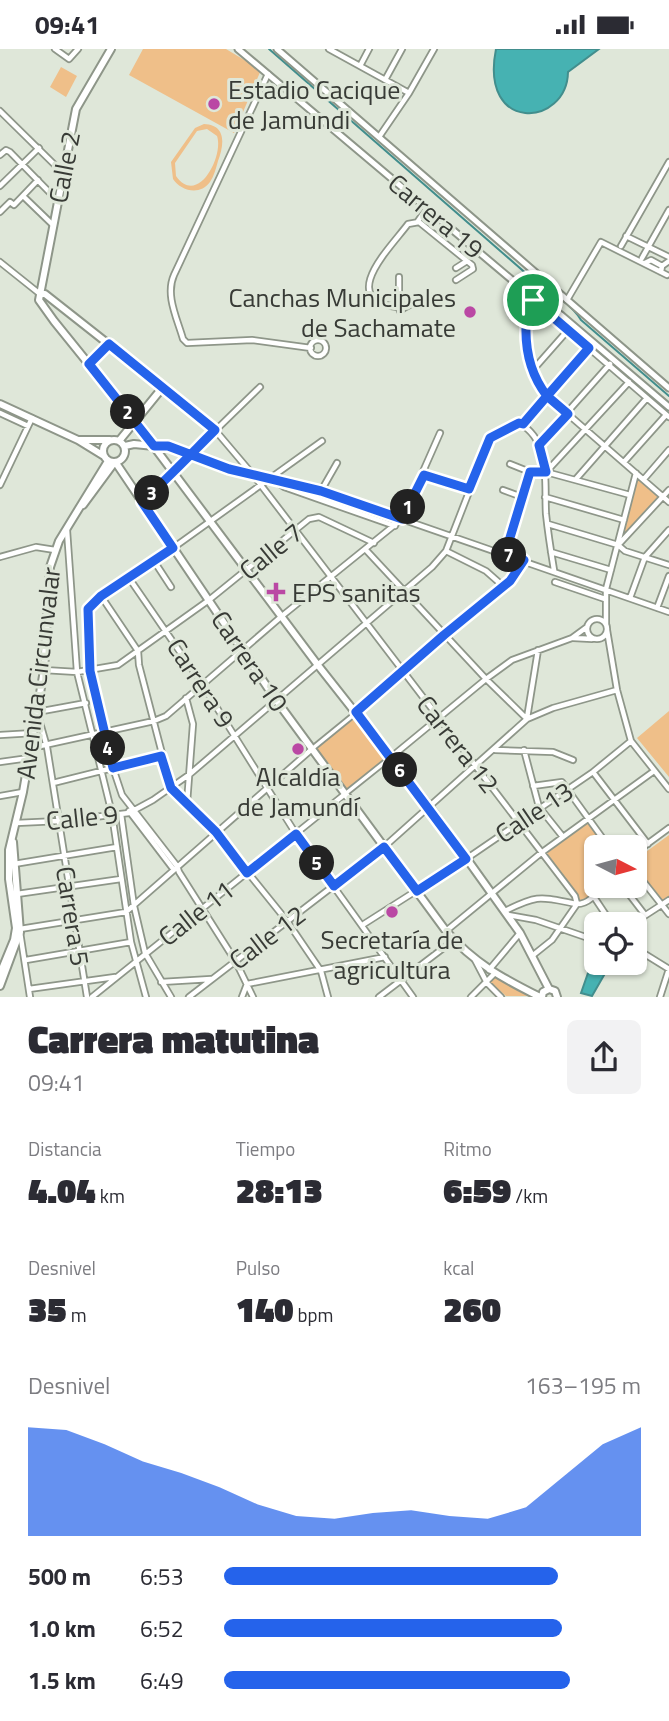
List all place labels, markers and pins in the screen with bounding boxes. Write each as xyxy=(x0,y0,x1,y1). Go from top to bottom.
place label: Estadio Cacique de Jamundi xyxy=(228,70,400,139)
marker: Estadio Cacique de Jamundi xyxy=(206,96,222,112)
pin xyxy=(503,270,563,330)
place label: Canchas Municipales de Sachamate xyxy=(228,278,456,347)
marker: Canchas Municipales de Sachamate xyxy=(462,304,478,320)
pin: 2 xyxy=(110,395,146,429)
pin: 3 xyxy=(134,475,170,511)
pin: 1 xyxy=(390,489,426,525)
pin: 7 xyxy=(491,538,526,573)
place label: EPS sanitas xyxy=(292,573,421,612)
marker: EPS sanitas xyxy=(266,582,286,602)
pin: 4 xyxy=(90,731,126,765)
marker: Alcaldía de Jamundí xyxy=(290,741,306,757)
pin: 6 xyxy=(382,753,418,787)
place label: Alcaldía de Jamundí xyxy=(237,757,361,826)
pin: 5 xyxy=(300,845,334,881)
marker: Secretaría de agricultura xyxy=(384,904,400,920)
place label: Secretaría de agricultura xyxy=(321,920,463,989)

